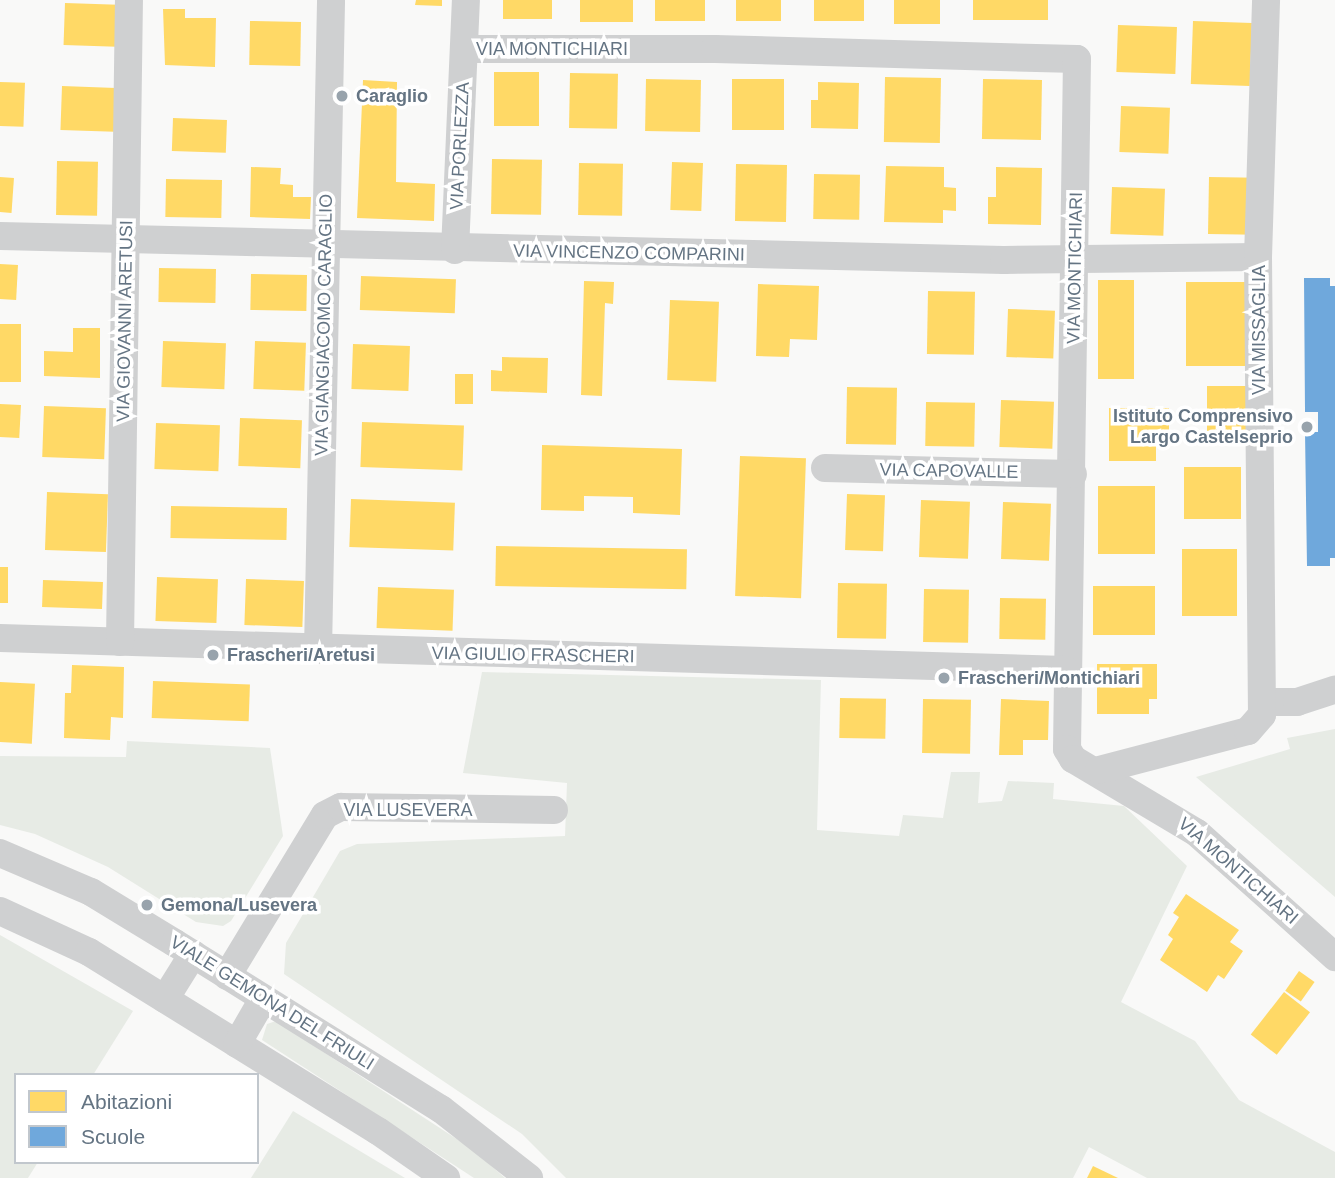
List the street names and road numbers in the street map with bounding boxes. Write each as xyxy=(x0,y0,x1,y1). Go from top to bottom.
street label: VIA MONTICHIARI xyxy=(475,38,629,60)
street label: VIA PORLEZZA xyxy=(446,81,474,211)
street label: VIA MONTICHIARI xyxy=(1063,191,1087,345)
street label: VIA GIANGIACOMO CARAGLIO xyxy=(311,193,337,457)
street label: VIA GIOVANNI ARETUSI xyxy=(112,219,138,423)
street label: VIA VINCENZO COMPARINI xyxy=(512,240,746,266)
street label: VIA MISSAGLIA xyxy=(1248,264,1270,396)
street label: VIA CAPOVALLE xyxy=(879,459,1019,483)
street label: VIA GIULIO FRASCHERI xyxy=(431,642,635,668)
street label: VIA LUSEVERA xyxy=(343,799,473,821)
street label: VIA MONTICHIARI xyxy=(1173,813,1303,929)
street label: VIALE GEMONA DEL FRIULI xyxy=(165,931,379,1075)

